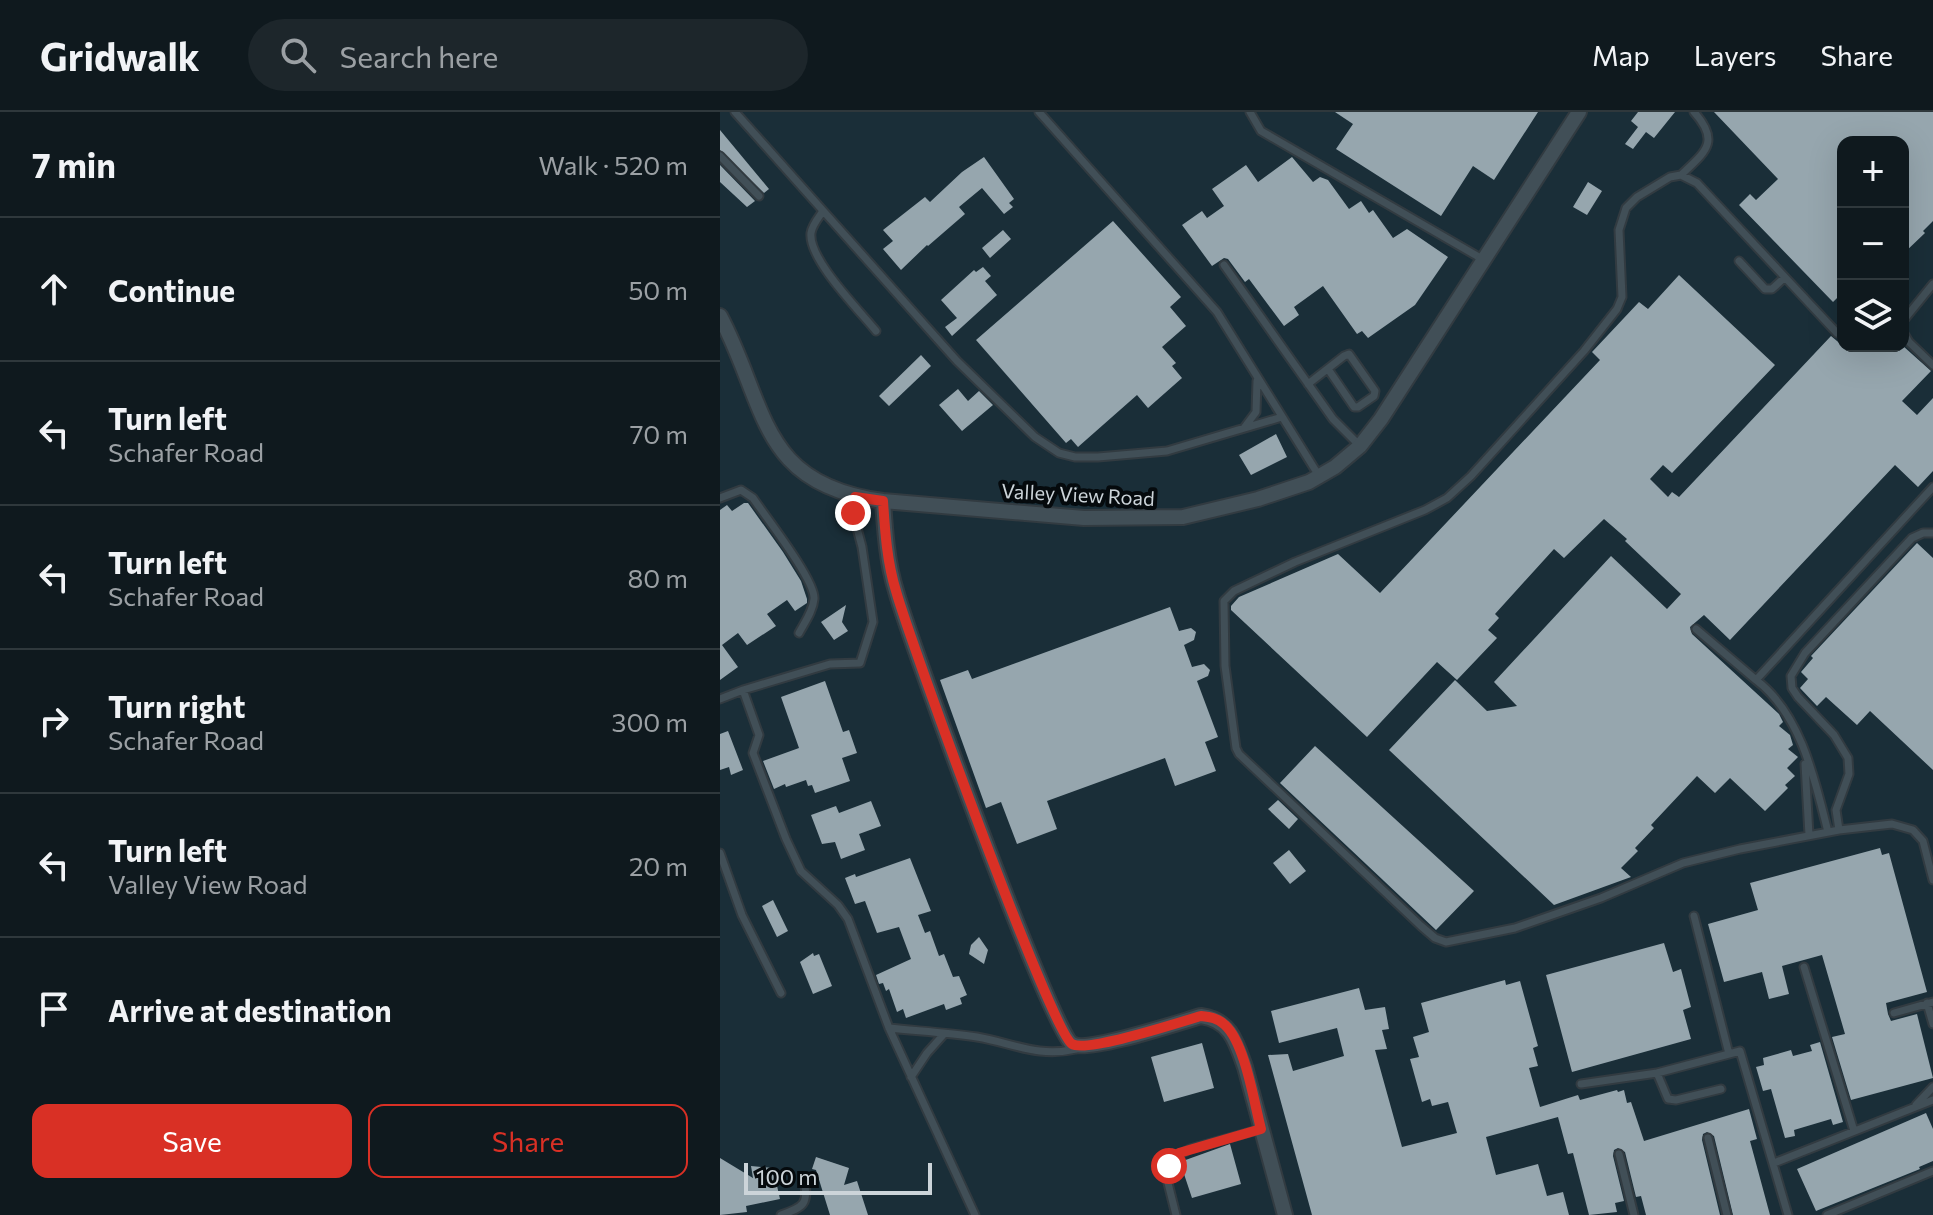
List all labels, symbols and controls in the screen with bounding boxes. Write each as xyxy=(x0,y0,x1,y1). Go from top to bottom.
search box xyxy=(248,19,808,91)
text: Gridwalk xyxy=(40,32,200,79)
icon: search xyxy=(276,33,320,77)
text: Search here xyxy=(340,37,498,74)
text: Map xyxy=(1592,38,1650,72)
text: Layers xyxy=(1694,38,1776,72)
text: Share xyxy=(1820,38,1893,72)
map controls xyxy=(1837,136,1909,352)
button: + xyxy=(1837,136,1909,208)
text: 7 min xyxy=(32,143,116,185)
text: Walk · 520 m xyxy=(539,149,688,180)
button: − xyxy=(1837,208,1909,280)
icon: ahead xyxy=(32,267,76,311)
text: Continue xyxy=(108,271,235,308)
text: 50 m xyxy=(628,274,688,305)
button: layers xyxy=(1837,280,1909,352)
text: Turn left xyxy=(108,399,227,436)
icon: left xyxy=(32,411,76,455)
text: 70 m xyxy=(630,418,688,449)
text: Schafer Road xyxy=(108,436,264,467)
street label: Valley View Road xyxy=(1001,478,1155,510)
route end xyxy=(835,495,871,531)
text: Turn left xyxy=(108,543,227,580)
icon: left xyxy=(32,555,76,599)
text: 80 m xyxy=(628,562,688,593)
text: Schafer Road xyxy=(108,580,264,611)
text: Turn right xyxy=(108,687,245,724)
icon: right xyxy=(32,699,76,743)
text: 300 m xyxy=(612,706,688,737)
text: Schafer Road xyxy=(108,724,264,755)
text: Turn left xyxy=(108,831,227,868)
icon: left xyxy=(32,843,76,887)
text: 20 m xyxy=(629,850,688,881)
text: Valley View Road xyxy=(108,868,308,899)
icon: arrive xyxy=(32,987,76,1031)
text: Arrive at destination xyxy=(108,991,392,1028)
button: Save xyxy=(32,1104,352,1178)
button: Share xyxy=(368,1104,688,1178)
route start xyxy=(1151,1148,1187,1184)
scale bar xyxy=(744,1159,932,1195)
text: 100 m xyxy=(756,1163,818,1190)

